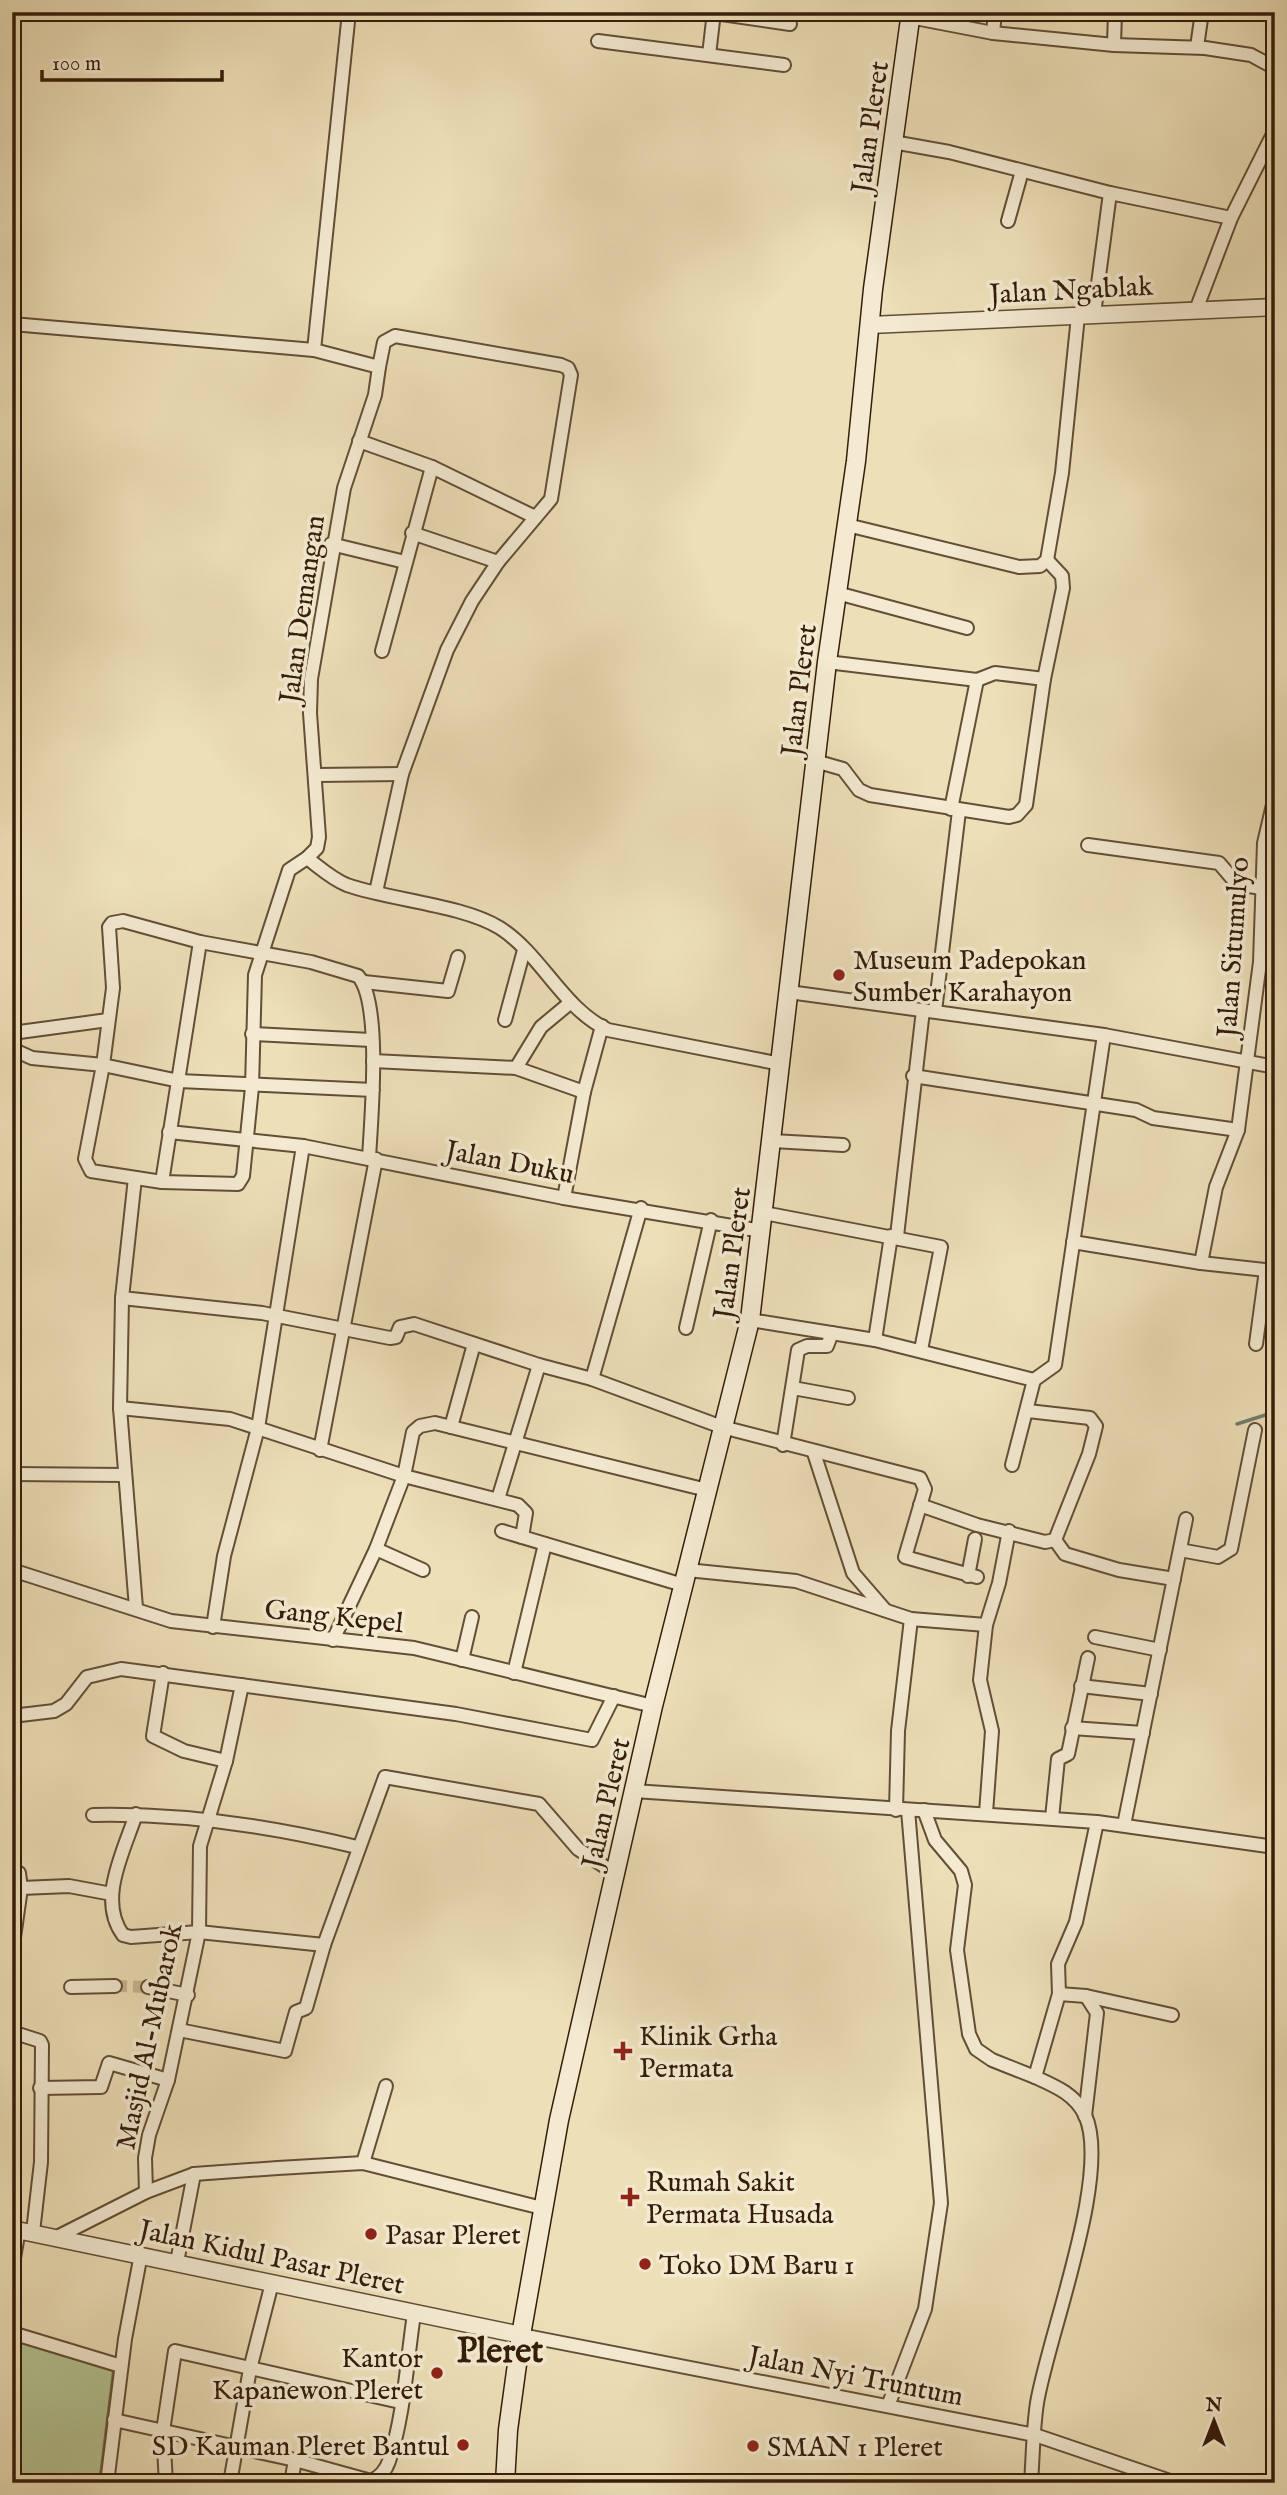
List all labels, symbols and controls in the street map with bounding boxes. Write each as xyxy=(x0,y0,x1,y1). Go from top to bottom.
scale bar xyxy=(42,38,222,82)
text: 100 m xyxy=(52,51,101,78)
street label: Jalan Pleret xyxy=(844,59,898,199)
street label: Jalan Ngablak xyxy=(985,270,1155,313)
street label: Jalan Demangan xyxy=(273,513,334,709)
street label: Jalan Pleret xyxy=(775,622,826,761)
street label: Jalan Situmulyo xyxy=(1211,856,1258,1042)
place label: Museum Padepokan Sumber Karahayon xyxy=(853,944,1087,1011)
marker: Museum Padepokan Sumber Karahayon xyxy=(831,967,847,983)
street label: Jalan Duku xyxy=(439,1133,577,1193)
street label: Jalan Pleret xyxy=(706,1185,760,1325)
street label: Gang Kepel xyxy=(263,1593,405,1642)
street label: Jalan Pleret xyxy=(575,1734,640,1875)
street label: Masjid Al-Mubarok xyxy=(109,1919,192,2153)
place label: Klinik Grha Permata xyxy=(639,2020,778,2087)
marker: Klinik Grha Permata xyxy=(613,2041,633,2061)
place label: Rumah Sakit Permata Husada xyxy=(646,2166,835,2233)
marker: Rumah Sakit Permata Husada xyxy=(620,2187,640,2207)
street label: Jalan Kidul Pasar Pleret xyxy=(133,2213,408,2304)
place label: Pasar Pleret xyxy=(385,2219,521,2254)
marker: Pasar Pleret xyxy=(363,2226,379,2242)
place label: Toko DM Baru 1 xyxy=(659,2249,854,2284)
marker: Toko DM Baru 1 xyxy=(637,2256,653,2272)
district label: Pleret xyxy=(457,2330,543,2375)
street label: Jalan Nyi Truntum xyxy=(742,2339,966,2415)
place label: Kantor Kapanewon Pleret xyxy=(212,2342,423,2409)
marker: Kantor Kapanewon Pleret xyxy=(429,2365,445,2381)
north arrow xyxy=(1178,2386,1248,2456)
text: N xyxy=(1205,2394,1223,2418)
place label: SD Kauman Pleret Bantul xyxy=(152,2430,449,2465)
place label: SMAN 1 Pleret xyxy=(767,2431,943,2466)
marker: SD Kauman Pleret Bantul xyxy=(455,2437,471,2453)
marker: SMAN 1 Pleret xyxy=(745,2438,761,2454)

